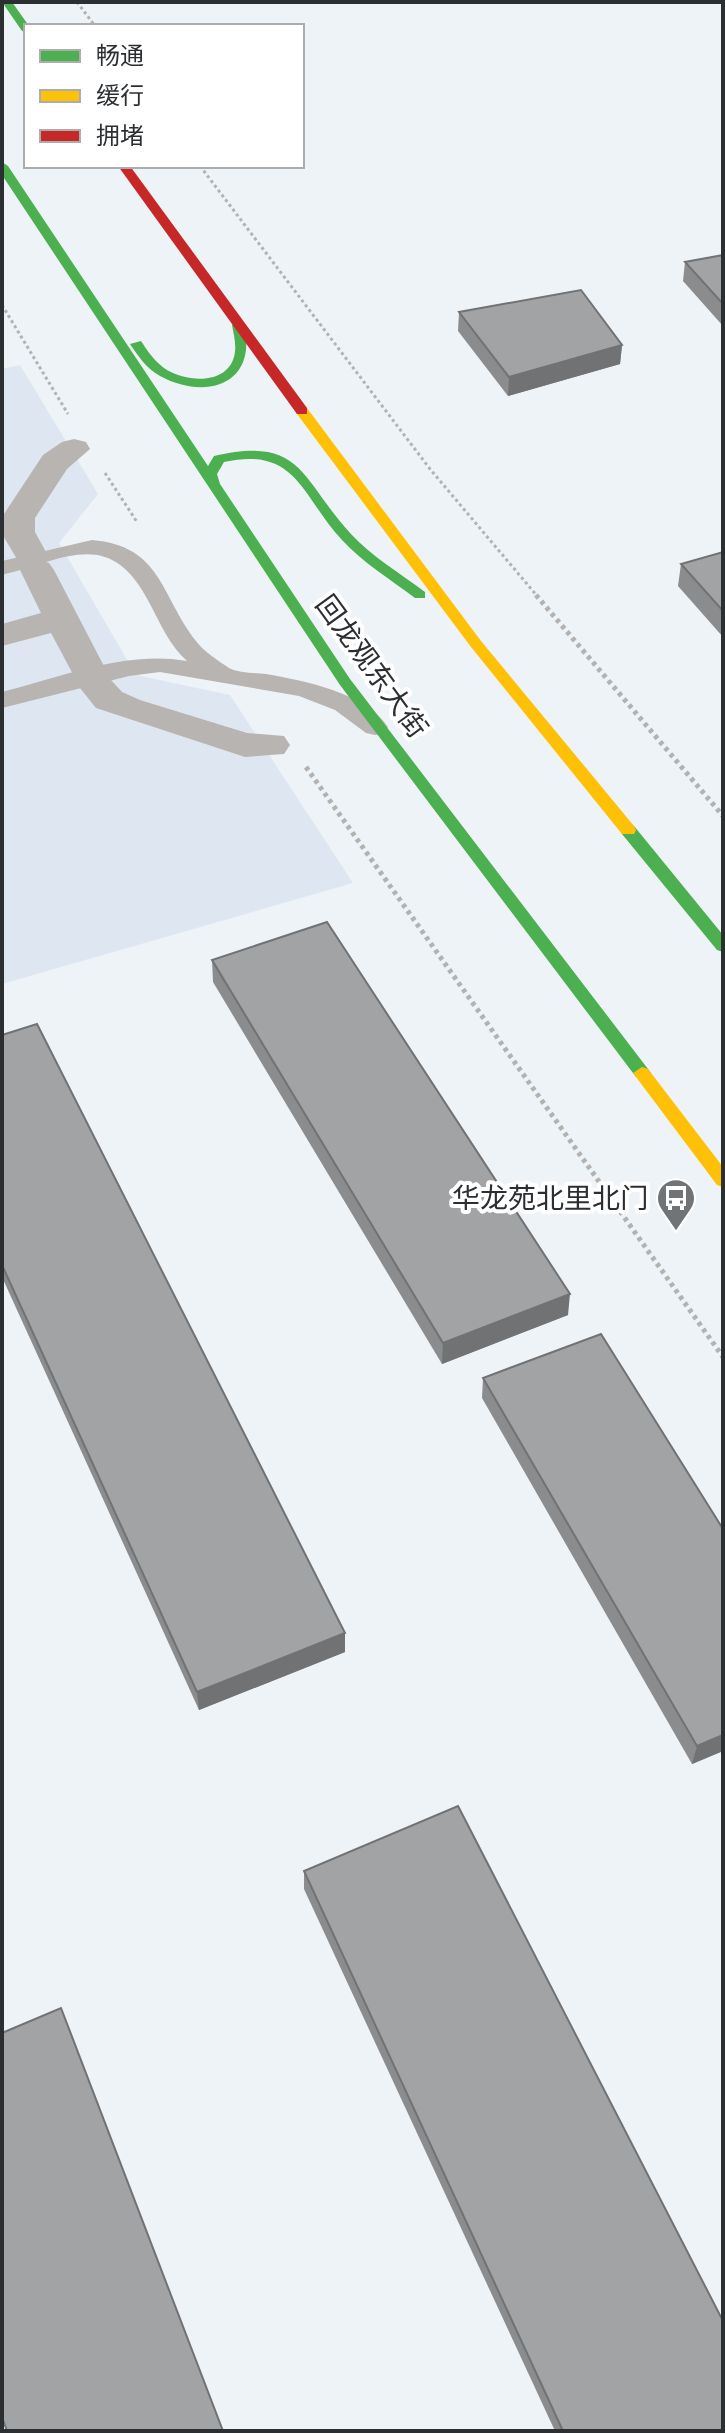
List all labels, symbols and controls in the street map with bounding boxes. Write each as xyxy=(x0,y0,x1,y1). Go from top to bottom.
legend xyxy=(24,24,304,168)
text: 畅通 xyxy=(96,40,144,71)
text: 缓行 xyxy=(96,80,144,111)
text: 拥堵 xyxy=(96,120,144,151)
street label: 回龙观东大街 xyxy=(307,587,436,745)
bus stop icon: 华龙苑北里北门 xyxy=(655,1177,697,1232)
place label: 华龙苑北里北门 xyxy=(452,1180,648,1217)

